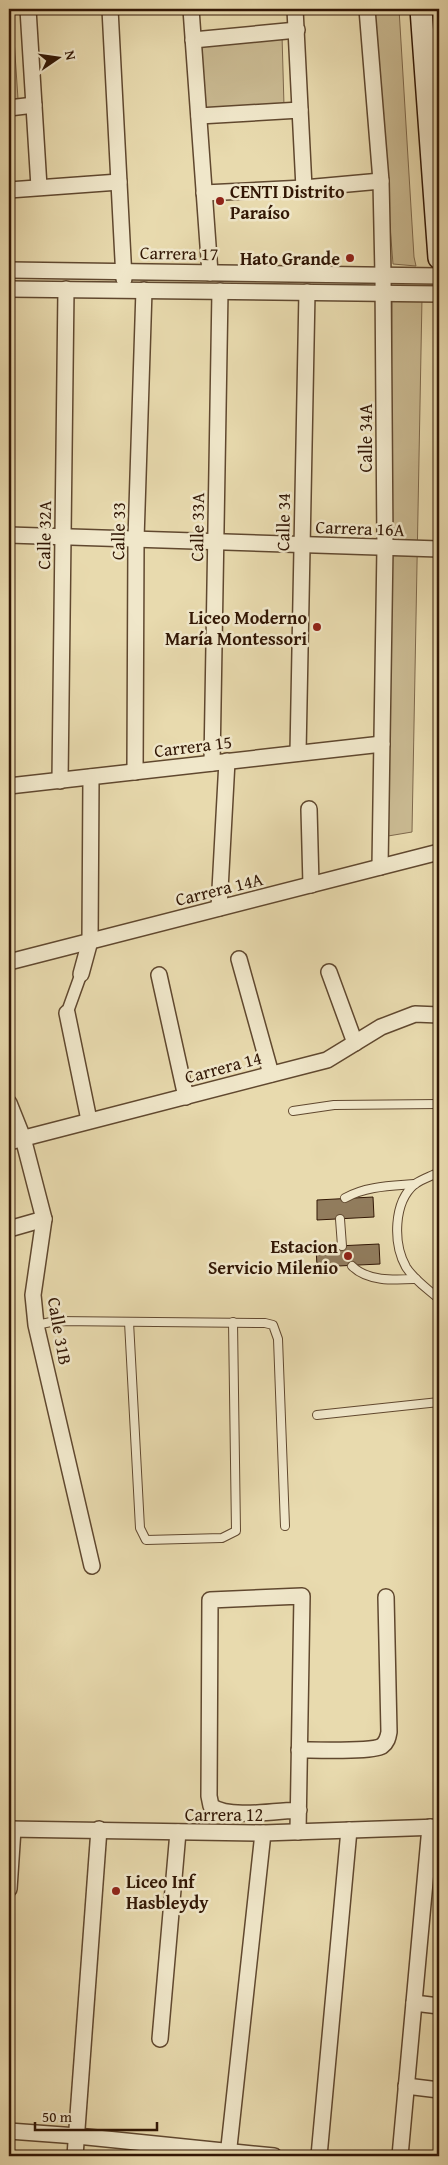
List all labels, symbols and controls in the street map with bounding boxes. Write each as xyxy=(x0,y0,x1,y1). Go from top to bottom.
north arrow xyxy=(32,32,82,82)
text: N xyxy=(60,48,82,63)
place label: CENTI Distrito Paraíso xyxy=(230,178,345,226)
marker: CENTI Distrito Paraíso xyxy=(214,195,226,207)
street label: Carrera 17 xyxy=(140,239,218,267)
place label: Hato Grande xyxy=(240,245,340,272)
marker: Hato Grande xyxy=(344,252,356,264)
street label: Calle 34A xyxy=(352,403,379,473)
street label: Calle 33A xyxy=(183,492,211,562)
street label: Calle 34 xyxy=(269,493,297,551)
street label: Calle 32A xyxy=(30,500,58,570)
street label: Calle 33 xyxy=(104,502,132,560)
street label: Carrera 16A xyxy=(315,513,405,543)
place label: Liceo Moderno María Montessori xyxy=(165,604,307,652)
marker: Liceo Moderno María Montessori xyxy=(311,621,323,633)
street label: Carrera 15 xyxy=(152,728,234,764)
street label: Carrera 14A xyxy=(172,865,266,913)
street label: Carrera 14 xyxy=(182,1044,264,1090)
place label: Estacion Servicio Milenio xyxy=(208,1233,338,1281)
marker: Estacion Servicio Milenio xyxy=(342,1250,354,1262)
street label: Calle 31B xyxy=(41,1295,79,1367)
street label: Carrera 12 xyxy=(185,1801,263,1828)
place label: Liceo Inf Hasbleydy xyxy=(126,1868,209,1916)
marker: Liceo Inf Hasbleydy xyxy=(110,1885,122,1897)
scale bar xyxy=(35,2100,158,2132)
text: 50 m xyxy=(42,2106,73,2127)

